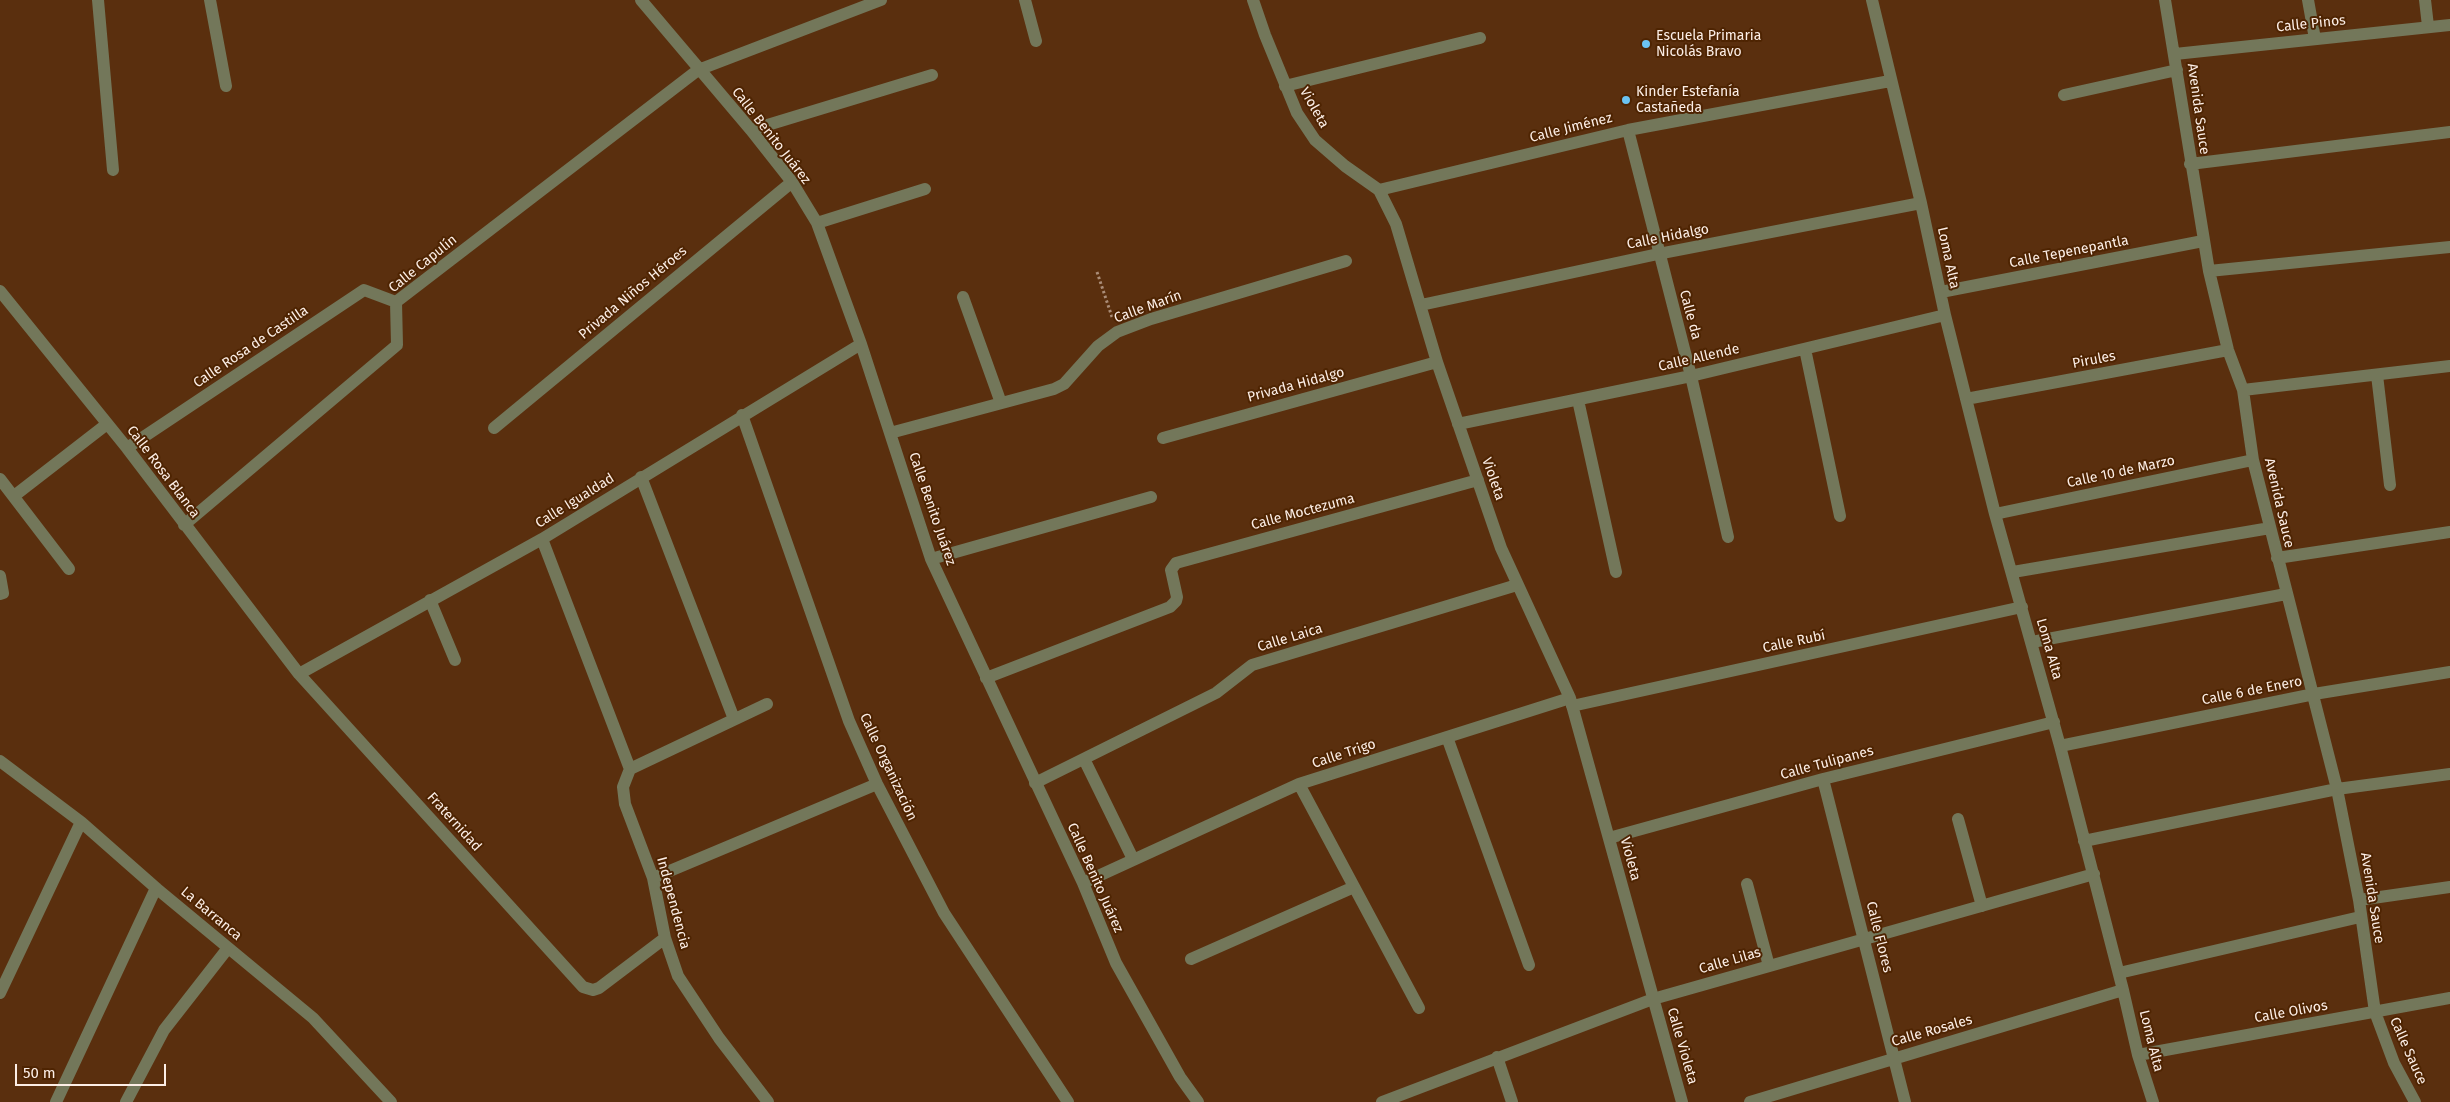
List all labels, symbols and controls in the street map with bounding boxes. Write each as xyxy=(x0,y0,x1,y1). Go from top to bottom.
street label: Calle Pinos xyxy=(2275,12,2347,36)
place label: Escuela Primaria Nicolás Bravo xyxy=(1656,28,1761,60)
marker: Escuela Primaria Nicolás Bravo xyxy=(1640,38,1652,50)
street label: Avenida Sauce xyxy=(2183,62,2213,156)
street label: Calle Benito Juárez xyxy=(728,84,814,188)
place label: Kinder Estefanía Castañeda xyxy=(1636,84,1740,116)
street label: Violeta xyxy=(1296,85,1332,131)
marker: Kinder Estefanía Castañeda xyxy=(1620,94,1632,106)
street label: Calle Jiménez xyxy=(1528,110,1614,146)
street label: Calle Hidalgo xyxy=(1626,221,1710,253)
street label: Loma Alta xyxy=(1933,226,1963,290)
street label: Calle Capulín xyxy=(386,231,460,297)
street label: Calle Tepenepantla xyxy=(2008,232,2130,272)
street label: Privada Niños Héroes xyxy=(576,243,690,343)
street label: Calle Marín xyxy=(1112,287,1184,327)
street label: Calle da xyxy=(1675,288,1705,342)
street label: Calle Rosa de Castilla xyxy=(190,302,312,392)
street label: Calle Allende xyxy=(1657,341,1741,375)
street label: Pirules xyxy=(2071,348,2117,372)
street label: Privada Hidalgo xyxy=(1246,364,1346,406)
street label: Calle Rosa Blanca xyxy=(123,422,203,522)
street label: Calle Benito Juárez xyxy=(905,450,959,568)
street label: Calle 10 de Marzo xyxy=(2065,452,2177,492)
street label: Violeta xyxy=(1478,455,1508,503)
street label: Avenida Sauce xyxy=(2260,456,2298,550)
street label: Calle Igualdad xyxy=(532,470,618,532)
street label: Calle Moctezuma xyxy=(1249,490,1357,534)
street label: Loma Alta xyxy=(2032,616,2066,682)
street label: Calle Laica xyxy=(1255,620,1325,656)
street label: Calle Rubí xyxy=(1761,627,1827,657)
street label: Calle 6 de Enero xyxy=(2200,673,2304,709)
street label: Calle Organización xyxy=(856,710,920,824)
street label: Calle Trigo xyxy=(1310,736,1378,772)
street label: Calle Tulipanes xyxy=(1779,743,1875,783)
street label: Fraternidad xyxy=(423,789,485,855)
street label: Calle Benito Juárez xyxy=(1063,821,1127,935)
street label: Violeta xyxy=(1616,836,1644,882)
street label: Avenida Sauce xyxy=(2357,851,2387,945)
street label: Independencia xyxy=(653,855,693,951)
street label: La Barranca xyxy=(177,884,245,944)
street label: Calle Flores xyxy=(1862,900,1896,974)
street label: Calle Lilas xyxy=(1697,944,1763,978)
street label: Calle Olivos xyxy=(2253,997,2329,1027)
street label: Calle Violeta xyxy=(1663,1006,1701,1086)
street label: Loma Alta xyxy=(2135,1008,2167,1074)
street label: Calle Rosales xyxy=(1890,1011,1974,1051)
street label: Calle Sauce xyxy=(2386,1015,2430,1087)
scale bar xyxy=(18,1054,169,1086)
text: 50 m xyxy=(23,1064,56,1082)

